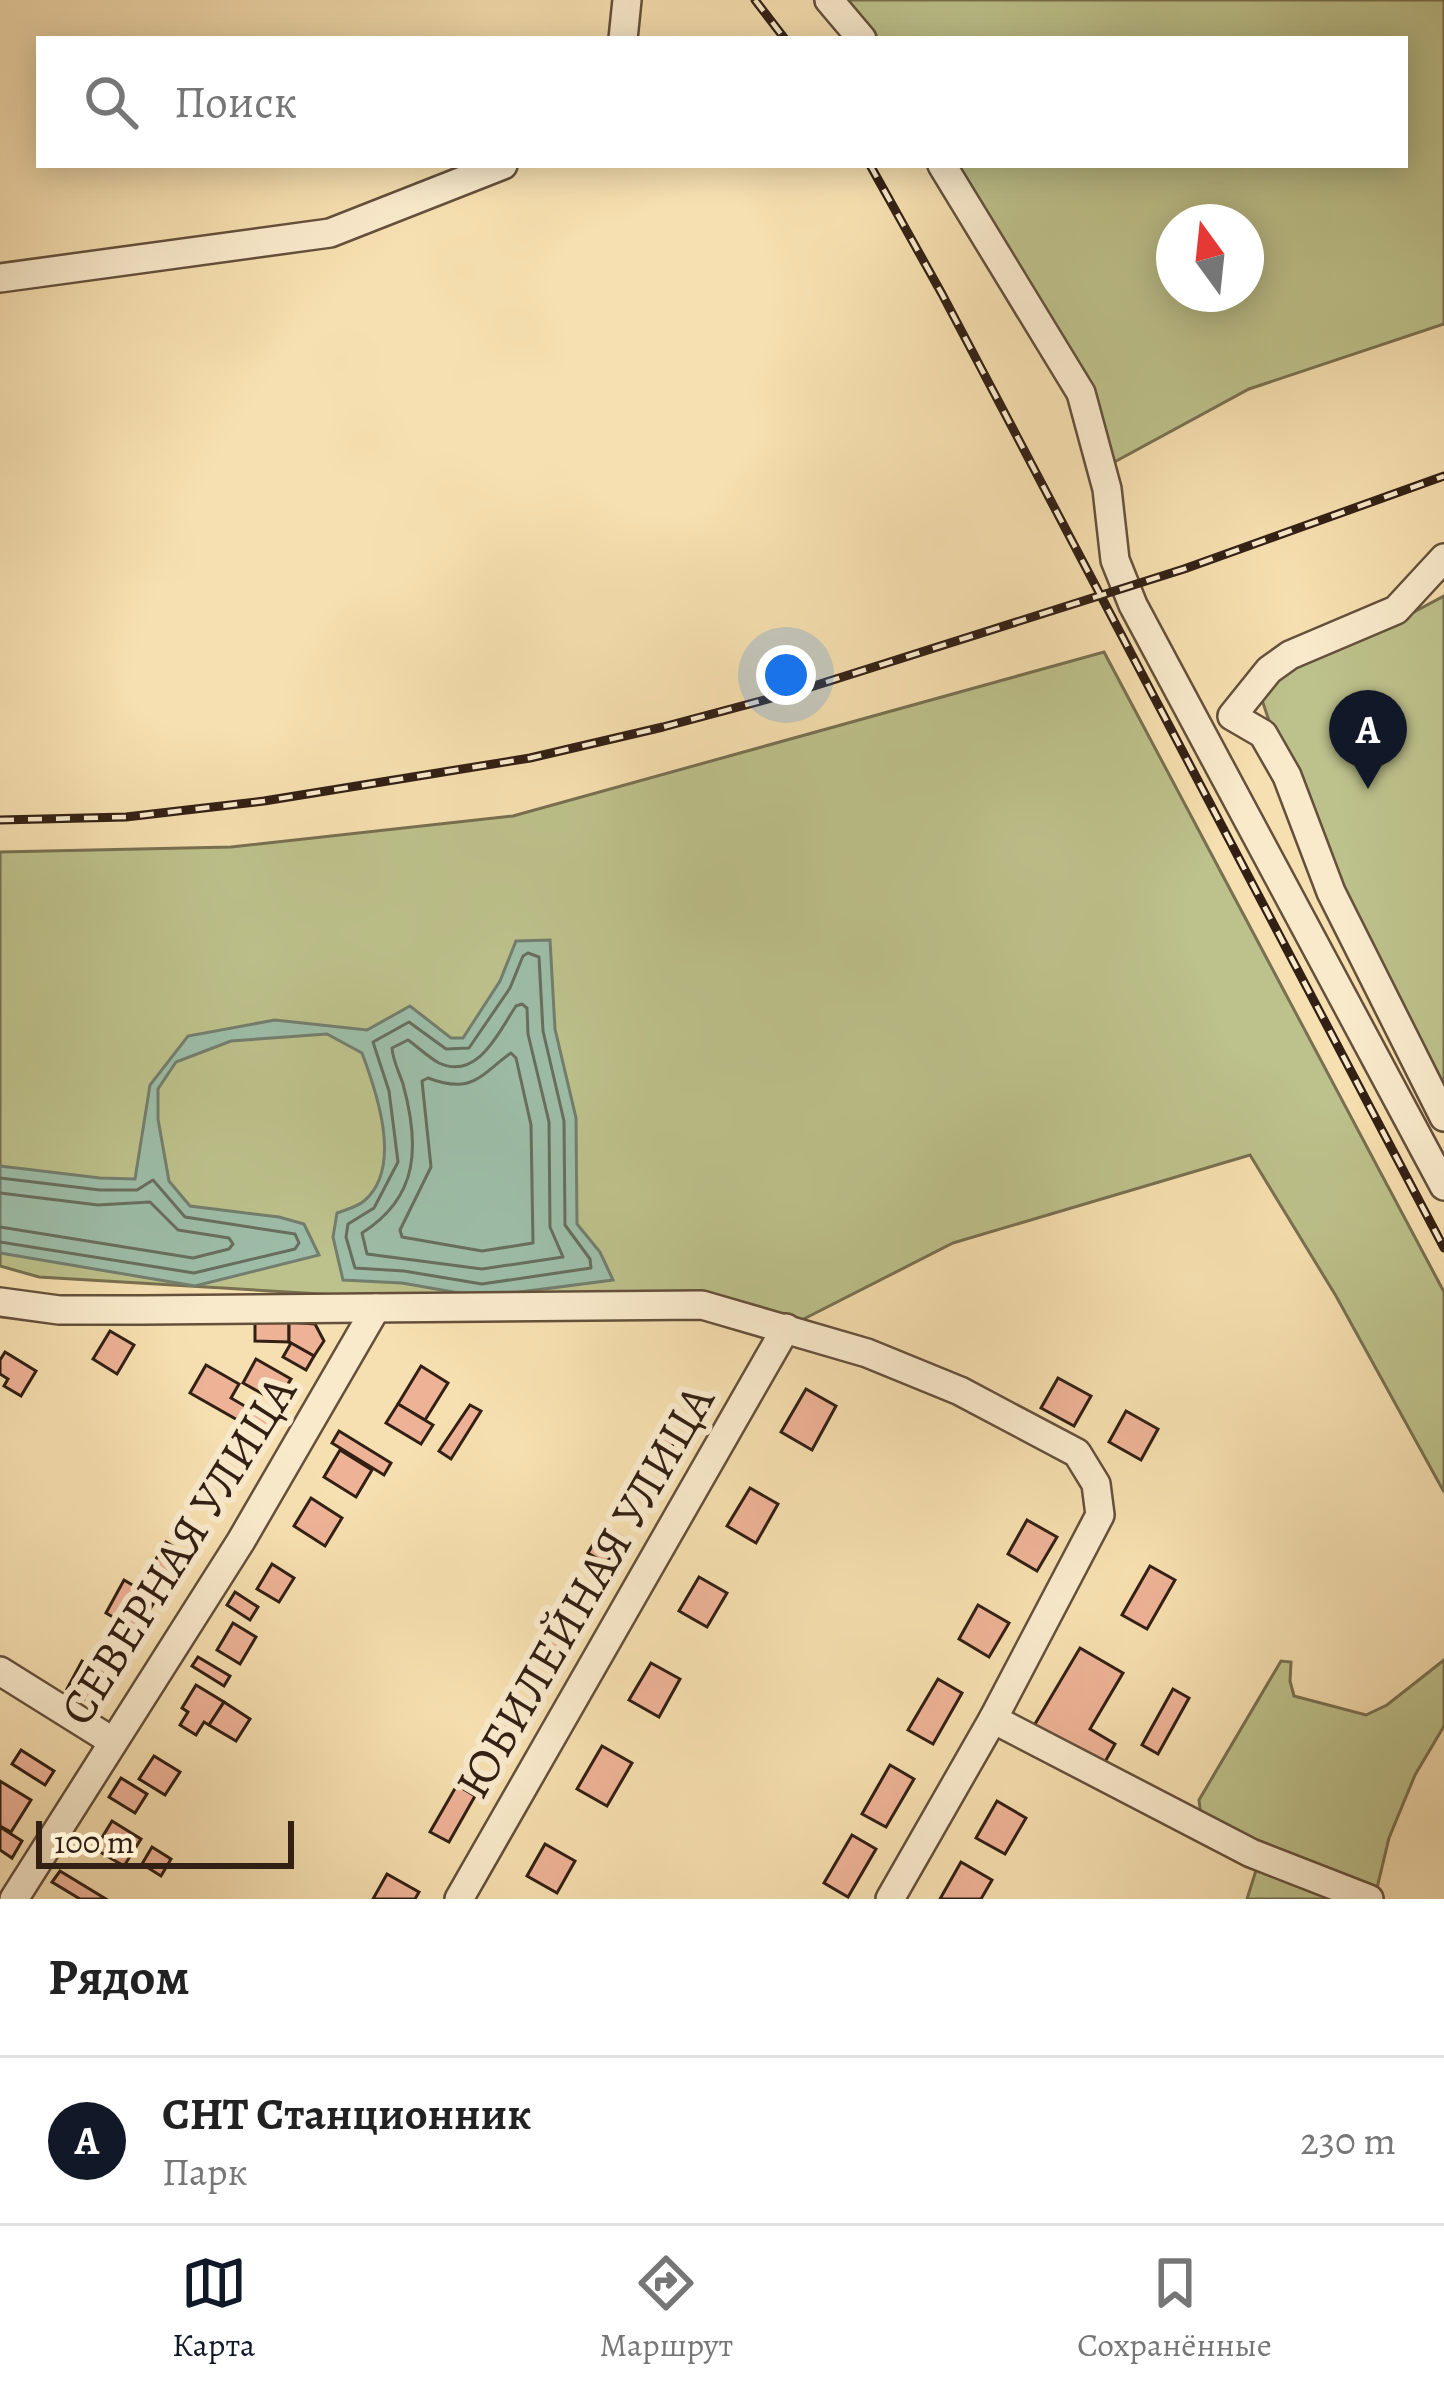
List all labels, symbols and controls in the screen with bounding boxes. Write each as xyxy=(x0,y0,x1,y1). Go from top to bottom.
search box xyxy=(36,36,1408,168)
icon: search xyxy=(78,69,144,135)
text: Поиск xyxy=(174,71,297,133)
north arrow xyxy=(1156,204,1264,312)
your location xyxy=(756,645,816,705)
pin: A xyxy=(1329,690,1407,789)
street label: СЕВЕРНАЯ УЛИЦА xyxy=(44,1363,312,1738)
street label: ЮБИЛЕЙНАЯ УЛИЦА xyxy=(440,1372,731,1810)
scale bar xyxy=(36,1815,294,1868)
text: 100 m xyxy=(54,1819,134,1864)
text: Рядом xyxy=(48,1942,190,2012)
text: СНТ Станционник xyxy=(162,2083,531,2145)
text: A xyxy=(75,2114,99,2167)
text: 230 m xyxy=(1300,2114,1396,2167)
text: Парк xyxy=(162,2145,248,2198)
tab: Карта xyxy=(172,2250,255,2367)
tab: Маршрут xyxy=(600,2250,733,2367)
tab: Сохранённые xyxy=(1077,2250,1272,2367)

